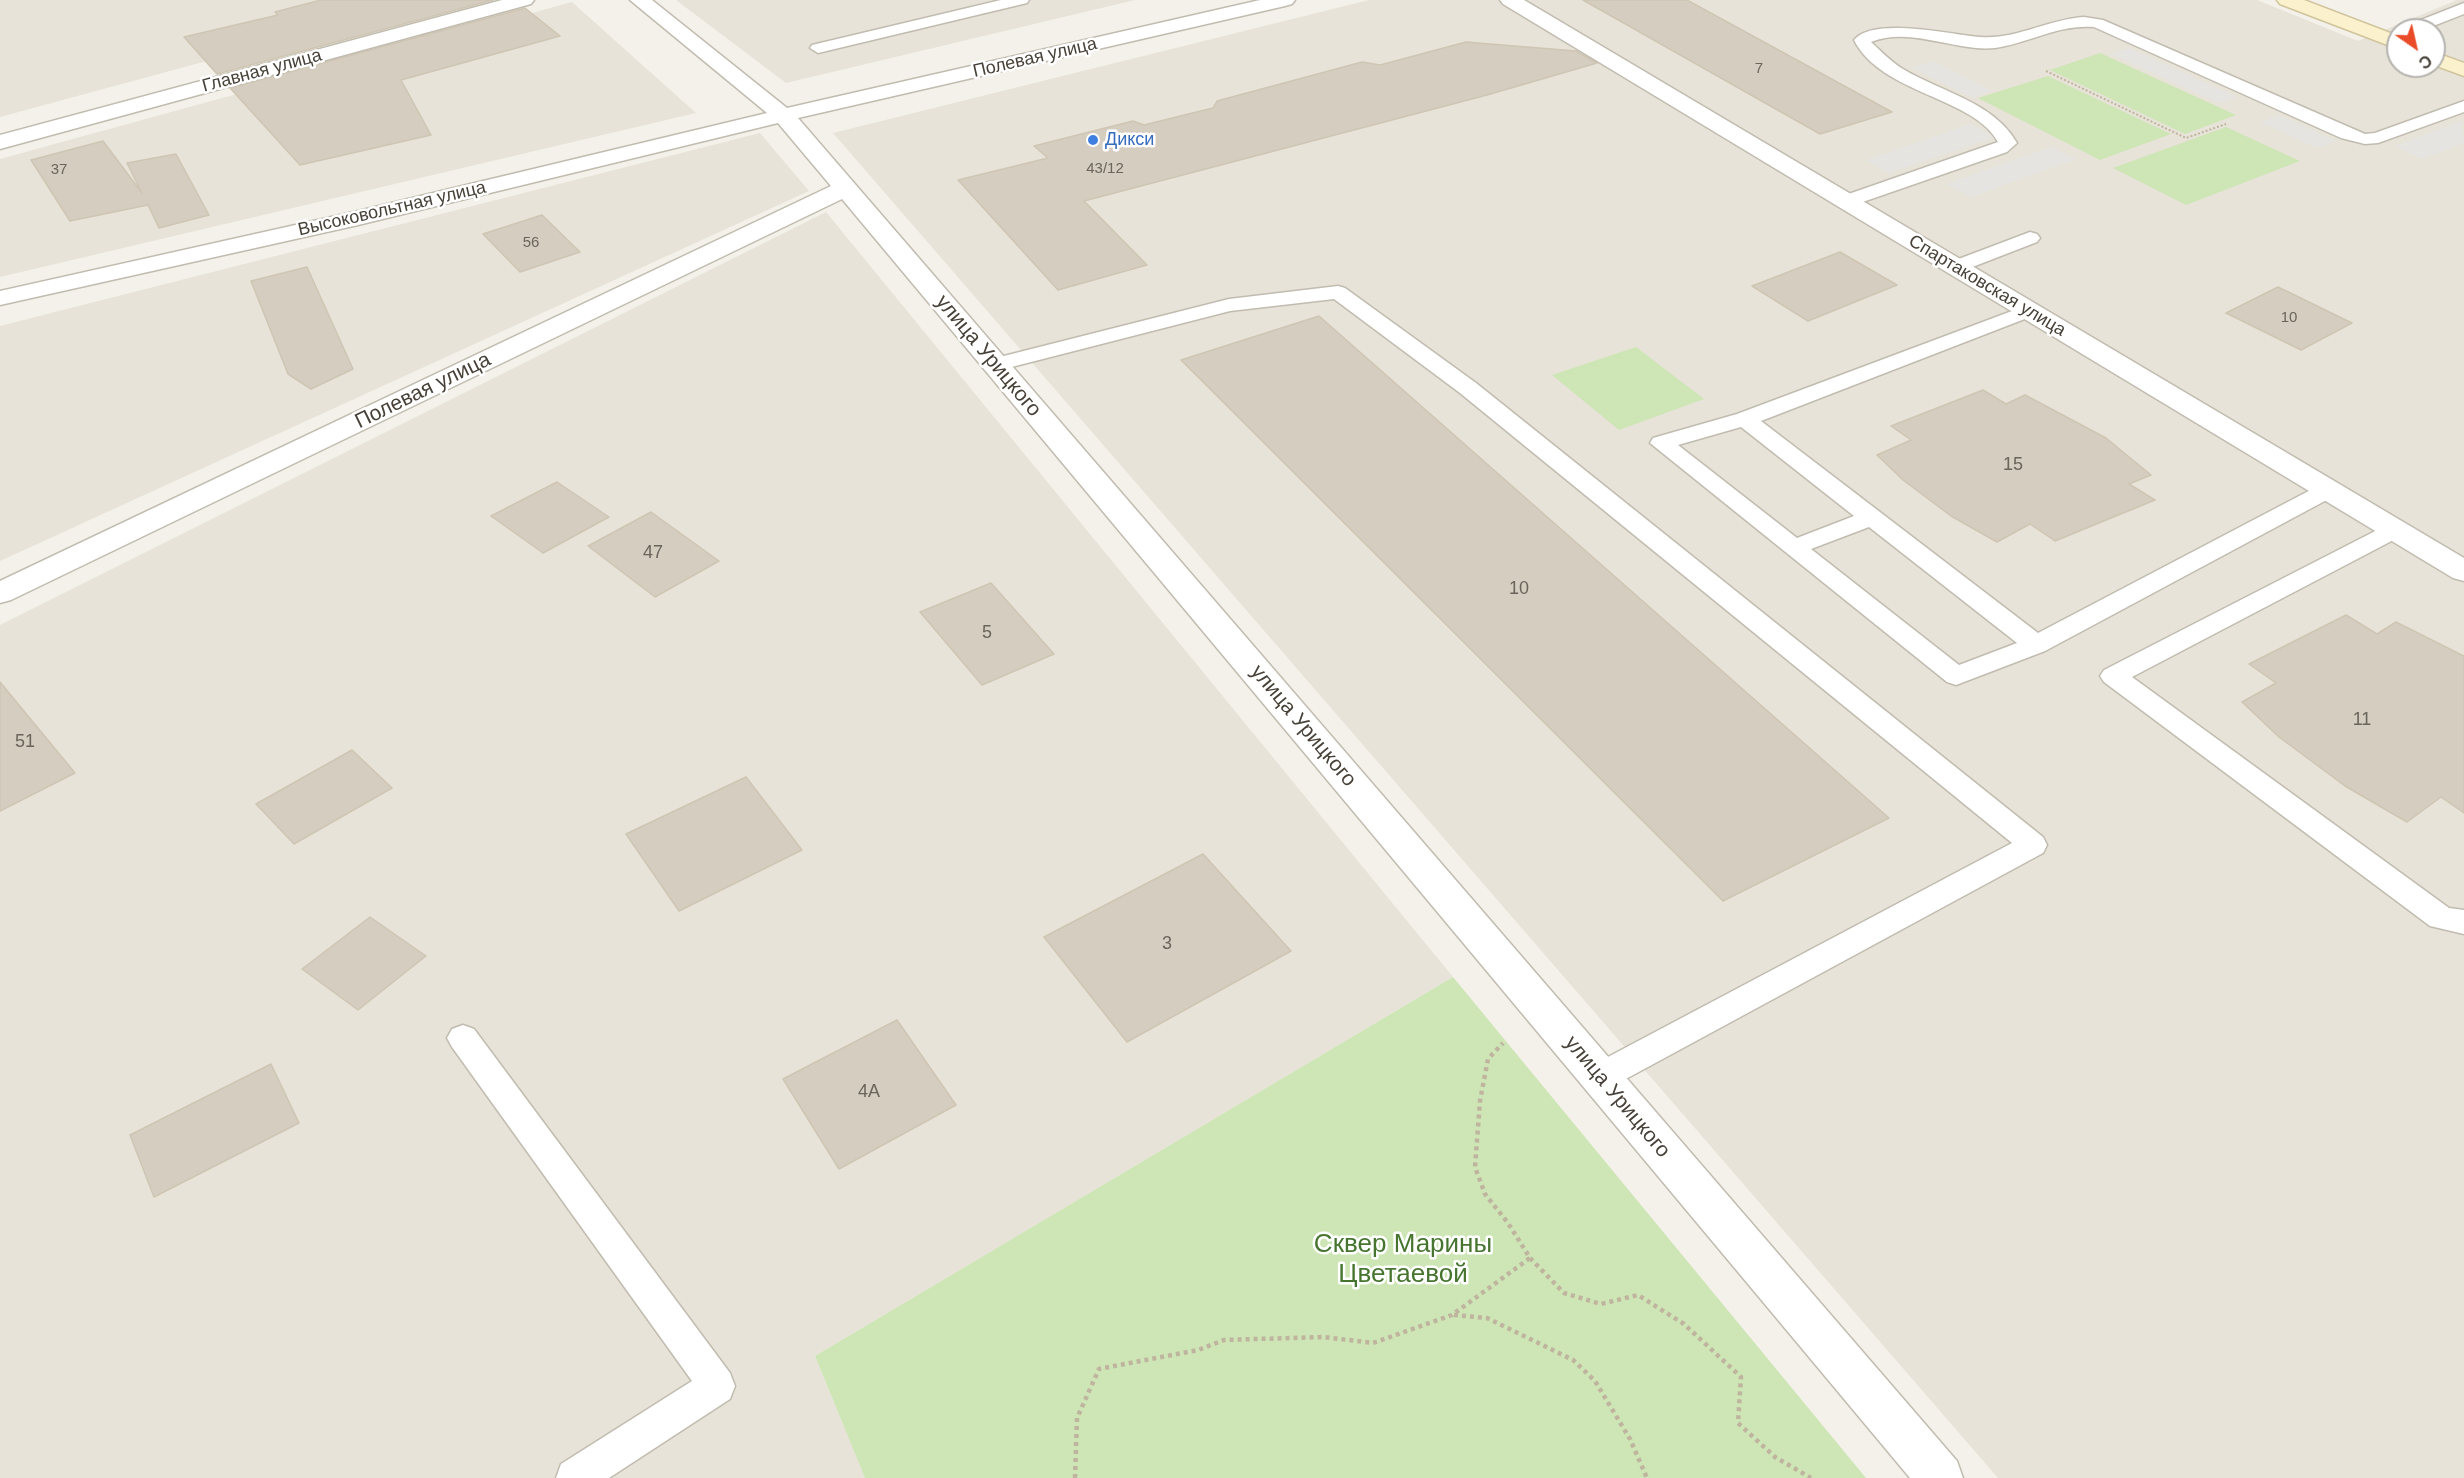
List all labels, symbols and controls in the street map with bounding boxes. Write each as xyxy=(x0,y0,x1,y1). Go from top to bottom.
north arrow xyxy=(2386,18,2446,78)
street label: Полевая улица xyxy=(971,33,1099,83)
street label: Главная улица xyxy=(200,45,324,97)
text: С xyxy=(2416,51,2435,72)
house number: 7 xyxy=(1755,60,1763,78)
place label: Дикси xyxy=(1105,129,1154,151)
marker: Дикси xyxy=(1086,133,1100,147)
house number: 43/12 xyxy=(1086,160,1124,178)
house number: 37 xyxy=(51,161,67,179)
street label: Высоковольтная улица xyxy=(296,177,488,241)
street label: Спартаковская улица xyxy=(1905,231,2069,341)
house number: 56 xyxy=(523,234,539,252)
street label: улица Урицкого xyxy=(930,290,1046,422)
house number: 10 xyxy=(2281,309,2297,327)
street label: Полевая улица xyxy=(351,347,495,435)
house number: 15 xyxy=(2003,454,2023,476)
house number: 47 xyxy=(643,542,663,564)
house number: 10 xyxy=(1509,578,1529,600)
house number: 5 xyxy=(982,622,992,644)
street label: улица Урицкого xyxy=(1245,660,1361,792)
house number: 11 xyxy=(2353,709,2371,731)
house number: 51 xyxy=(15,731,35,753)
house number: 3 xyxy=(1162,933,1172,955)
street label: улица Урицкого xyxy=(1559,1031,1675,1163)
house number: 4А xyxy=(858,1081,880,1103)
park label: Сквер Марины Цветаевой xyxy=(1314,1229,1492,1290)

